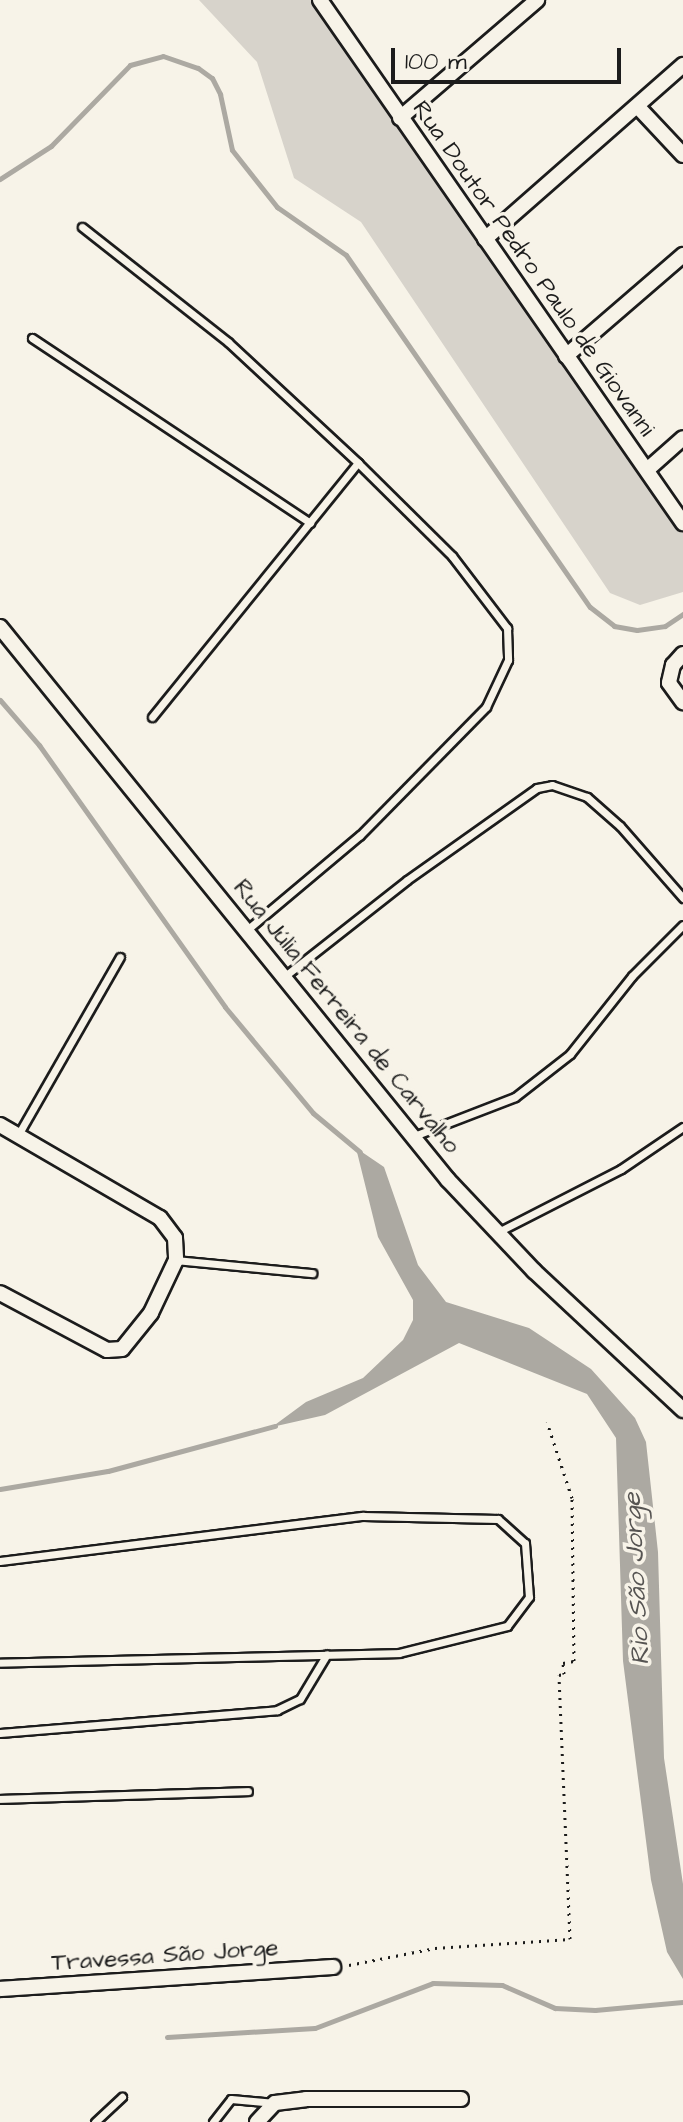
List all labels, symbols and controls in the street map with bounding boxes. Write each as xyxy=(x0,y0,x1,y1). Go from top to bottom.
scale bar xyxy=(395,32,625,82)
text: 100 m xyxy=(405,45,467,79)
street label: Rua Doutor Pedro Paulo de Giovanni xyxy=(406,96,660,442)
street label: Rua Júlia Ferreira de Carvalho xyxy=(227,874,465,1160)
water label: Rio São Jorge xyxy=(617,1492,657,1666)
street label: Travessa São Jorge xyxy=(51,1934,279,1978)

